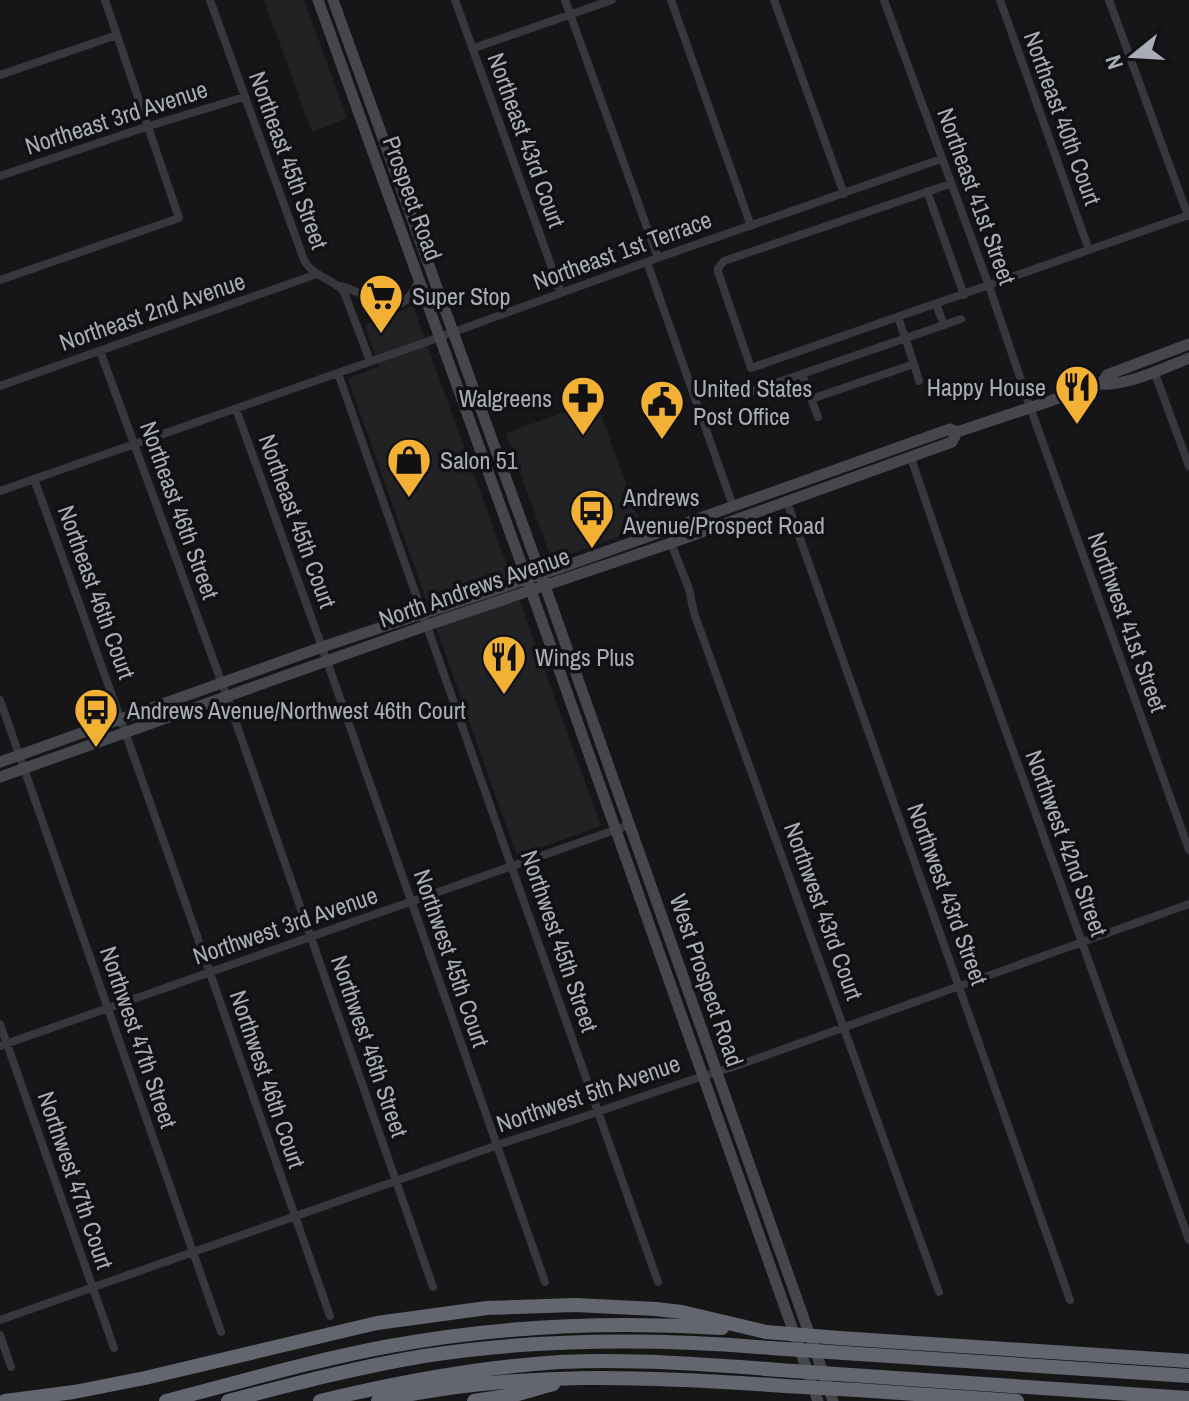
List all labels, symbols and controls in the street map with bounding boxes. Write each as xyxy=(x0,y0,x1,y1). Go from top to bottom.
north arrow xyxy=(1093,16,1173,96)
street label: Northeast 40th Court xyxy=(1017,27,1109,210)
street label: Northeast 43rd Court xyxy=(481,48,574,232)
text: N xyxy=(1098,51,1130,73)
street label: Northeast 45th Street xyxy=(242,67,336,254)
street label: Northeast 3rd Avenue xyxy=(21,72,211,162)
street label: Northeast 41st Street xyxy=(930,103,1024,289)
street label: Prospect Road xyxy=(376,131,450,265)
street label: Northeast 1st Terrace xyxy=(528,203,716,297)
street label: Northeast 2nd Avenue xyxy=(55,264,249,358)
supermarket icon: Super Stop xyxy=(357,272,405,335)
place label: Super Stop xyxy=(412,280,510,312)
restaurant icon: Happy House xyxy=(1053,363,1101,426)
place label: Happy House xyxy=(927,371,1046,403)
place label: United States Post Office xyxy=(693,372,812,432)
pharmacy icon: Walgreens xyxy=(559,374,607,437)
public building icon: United States Post Office xyxy=(638,378,686,441)
place label: Walgreens xyxy=(459,382,552,414)
street label: Northeast 46th Street xyxy=(133,417,227,604)
street label: Northeast 45th Court xyxy=(252,430,344,613)
shop icon: Salon 51 xyxy=(385,436,433,499)
place label: Salon 51 xyxy=(440,444,518,476)
place label: Andrews Avenue/Prospect Road xyxy=(622,481,825,541)
bus stop icon: Andrews Avenue/Prospect Road xyxy=(568,487,616,550)
street label: Northeast 46th Court xyxy=(51,501,143,684)
street label: Northwest 41st Street xyxy=(1081,528,1176,717)
street label: North Andrews Avenue xyxy=(374,539,574,635)
restaurant icon: Wings Plus xyxy=(480,633,528,696)
place label: Wings Plus xyxy=(535,641,635,673)
bus stop icon: Andrews Avenue/Northwest 46th Court xyxy=(72,686,120,749)
place label: Andrews Avenue/Northwest 46th Court xyxy=(126,694,466,726)
street label: Northwest 42nd Street xyxy=(1018,746,1116,941)
street label: Northwest 43rd Street xyxy=(900,799,996,990)
street label: Northwest 43rd Court xyxy=(777,818,871,1005)
street label: Northwest 45th Street xyxy=(514,846,606,1037)
street label: Northwest 45th Court xyxy=(407,865,498,1052)
street label: Northwest 3rd Avenue xyxy=(188,878,382,972)
street label: West Prospect Road xyxy=(663,890,751,1070)
street label: Northwest 47th Street xyxy=(93,942,185,1133)
street label: Northwest 46th Street xyxy=(324,951,416,1142)
street label: Northwest 46th Court xyxy=(223,986,314,1173)
street label: Northwest 5th Avenue xyxy=(492,1047,684,1139)
street label: Northwest 47th Court xyxy=(31,1087,122,1274)

